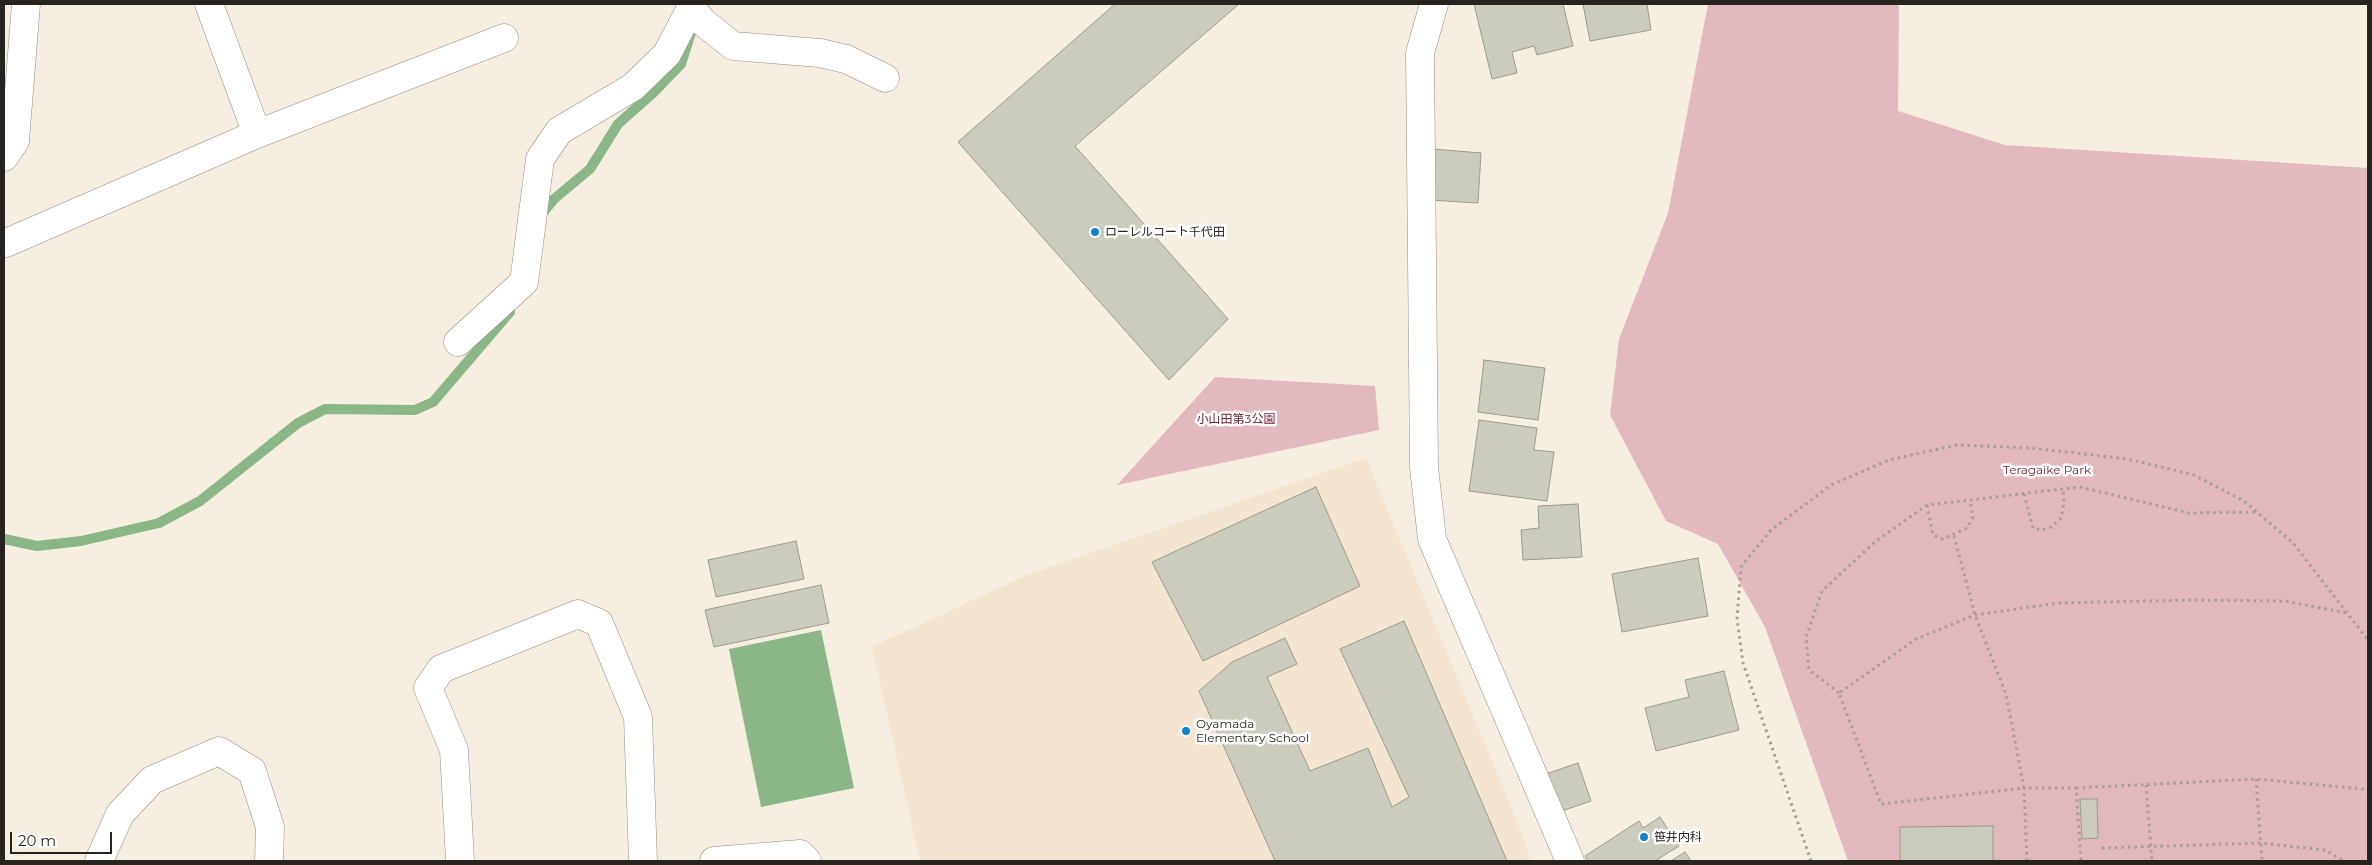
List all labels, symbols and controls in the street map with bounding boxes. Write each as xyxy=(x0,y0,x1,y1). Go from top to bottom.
place label: ローレルコート千代田 xyxy=(1105,225,1225,239)
marker: ローレルコート千代田 xyxy=(1089,226,1101,238)
park label: 小山田第3公園 xyxy=(1197,412,1275,426)
park label: Teragaike Park xyxy=(2003,463,2091,477)
place label: Oyamada Elementary School xyxy=(1196,717,1309,745)
marker: Oyamada Elementary School xyxy=(1180,725,1192,737)
scale bar xyxy=(12,822,115,854)
place label: 笹井内科 xyxy=(1654,830,1702,844)
text: 20 m xyxy=(18,831,56,850)
marker: 笹井内科 xyxy=(1638,831,1650,843)

